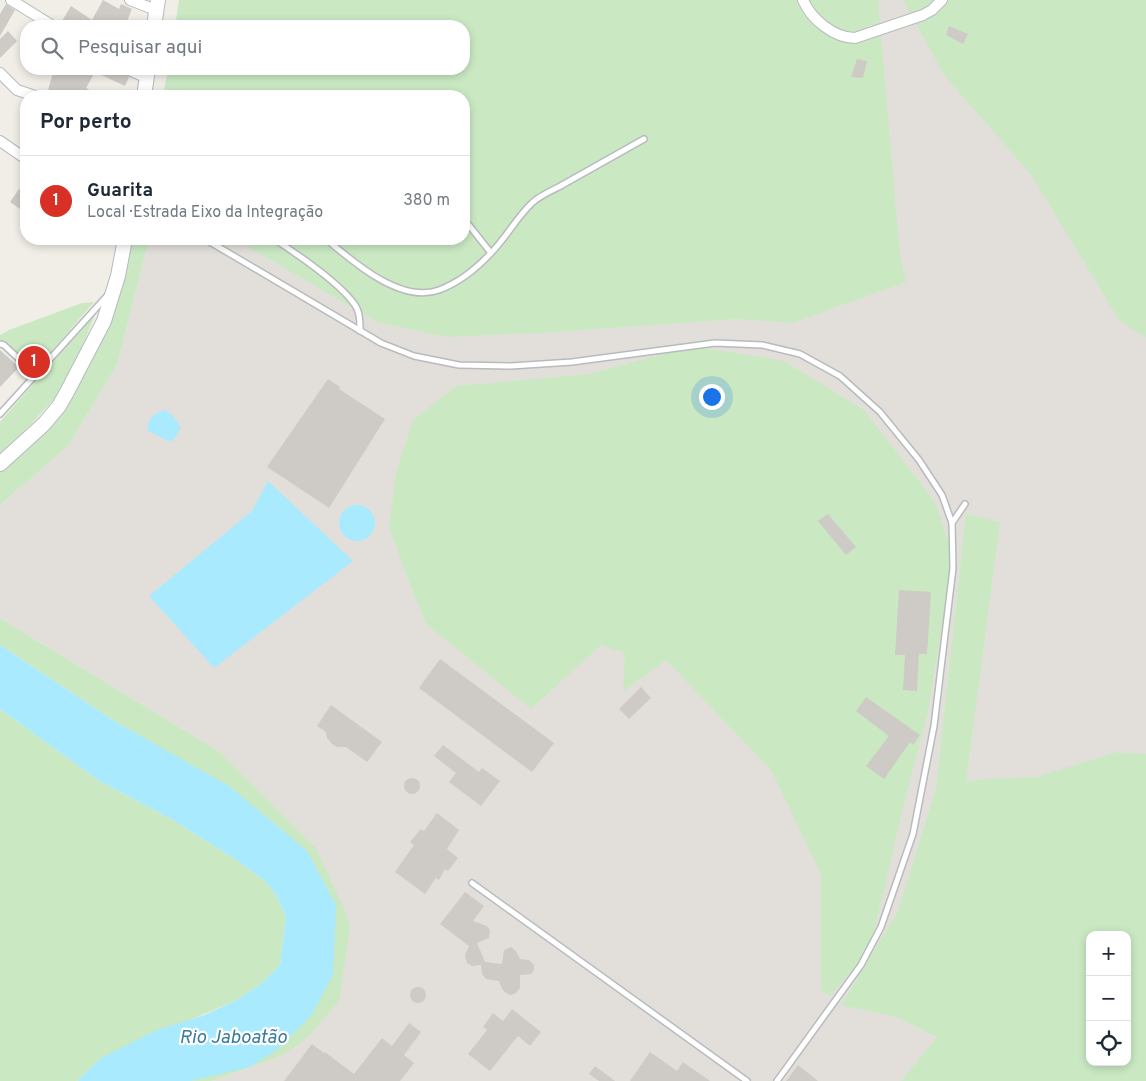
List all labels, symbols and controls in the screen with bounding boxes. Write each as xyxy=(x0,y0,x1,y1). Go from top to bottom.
search box xyxy=(20,20,470,75)
icon: search xyxy=(38,34,66,62)
text: Pesquisar aqui xyxy=(78,36,202,60)
text: Por perto xyxy=(40,109,132,136)
text: Guarita xyxy=(87,179,153,203)
text: 1 xyxy=(53,191,59,211)
text: 380 m xyxy=(403,191,450,211)
text: Local · Estrada Eixo da Integração xyxy=(87,203,323,223)
pin: 1 xyxy=(18,343,50,381)
your location xyxy=(699,384,725,410)
map controls xyxy=(1086,931,1131,1066)
button: + xyxy=(1086,931,1131,976)
button: − xyxy=(1086,976,1131,1021)
button: locate xyxy=(1086,1021,1131,1066)
water label: Rio Jaboatão xyxy=(179,1026,288,1050)

